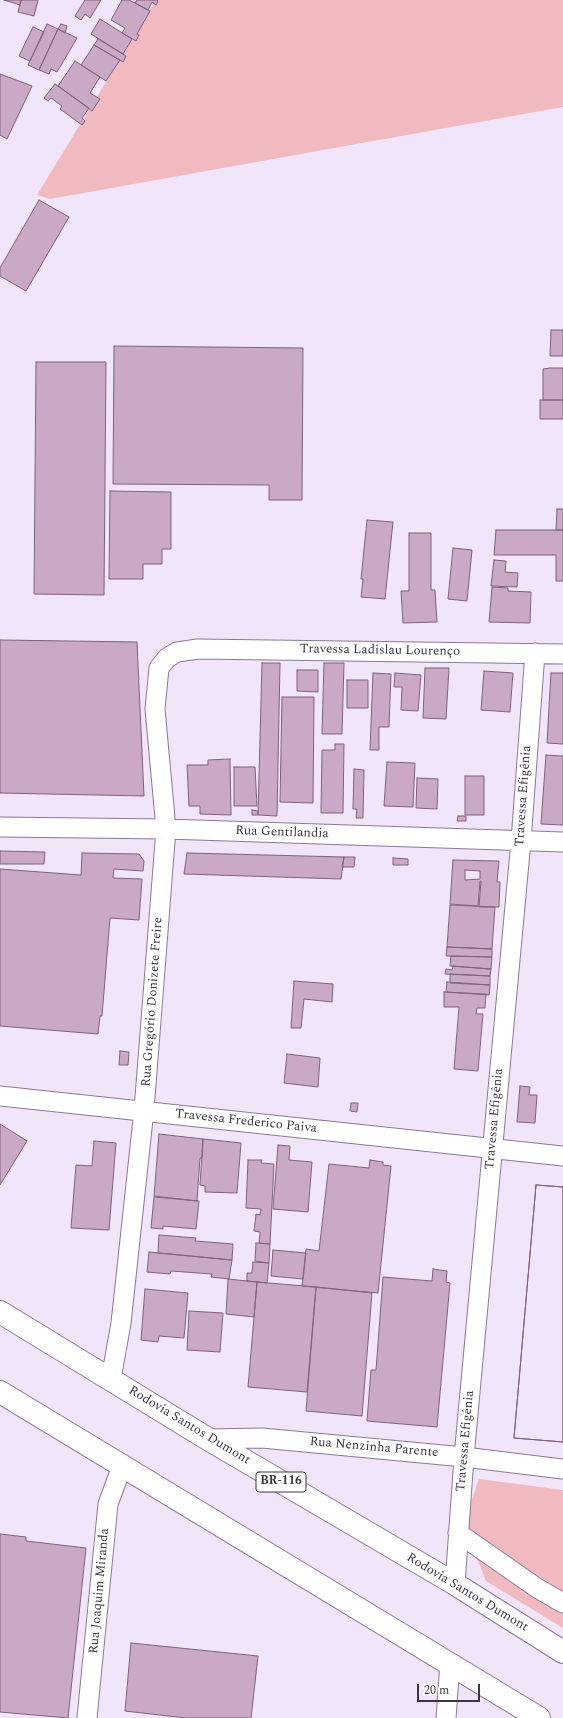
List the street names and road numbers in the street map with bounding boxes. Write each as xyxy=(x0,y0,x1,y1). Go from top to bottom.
street label: Travessa Ladislau Lourenço xyxy=(300,642,460,660)
street label: Travessa Efigênia xyxy=(513,745,535,847)
street label: Rua Gentilandia xyxy=(235,824,329,842)
street label: Rua Gregório Donizete Freire xyxy=(139,917,167,1087)
street label: Travessa Efigênia xyxy=(483,1068,507,1170)
street label: Travessa Frederico Paiva xyxy=(174,1107,318,1137)
street label: Rodovia Santos Dumont xyxy=(125,1383,253,1469)
street label: Travessa Efigênia xyxy=(454,1390,478,1492)
street label: Rua Nenzinha Parente xyxy=(309,1435,439,1461)
road number: BR-116 xyxy=(256,1472,306,1492)
street label: Rua Joaquim Miranda xyxy=(87,1527,113,1655)
street label: Rodovia Santos Dumont xyxy=(403,1550,531,1636)

